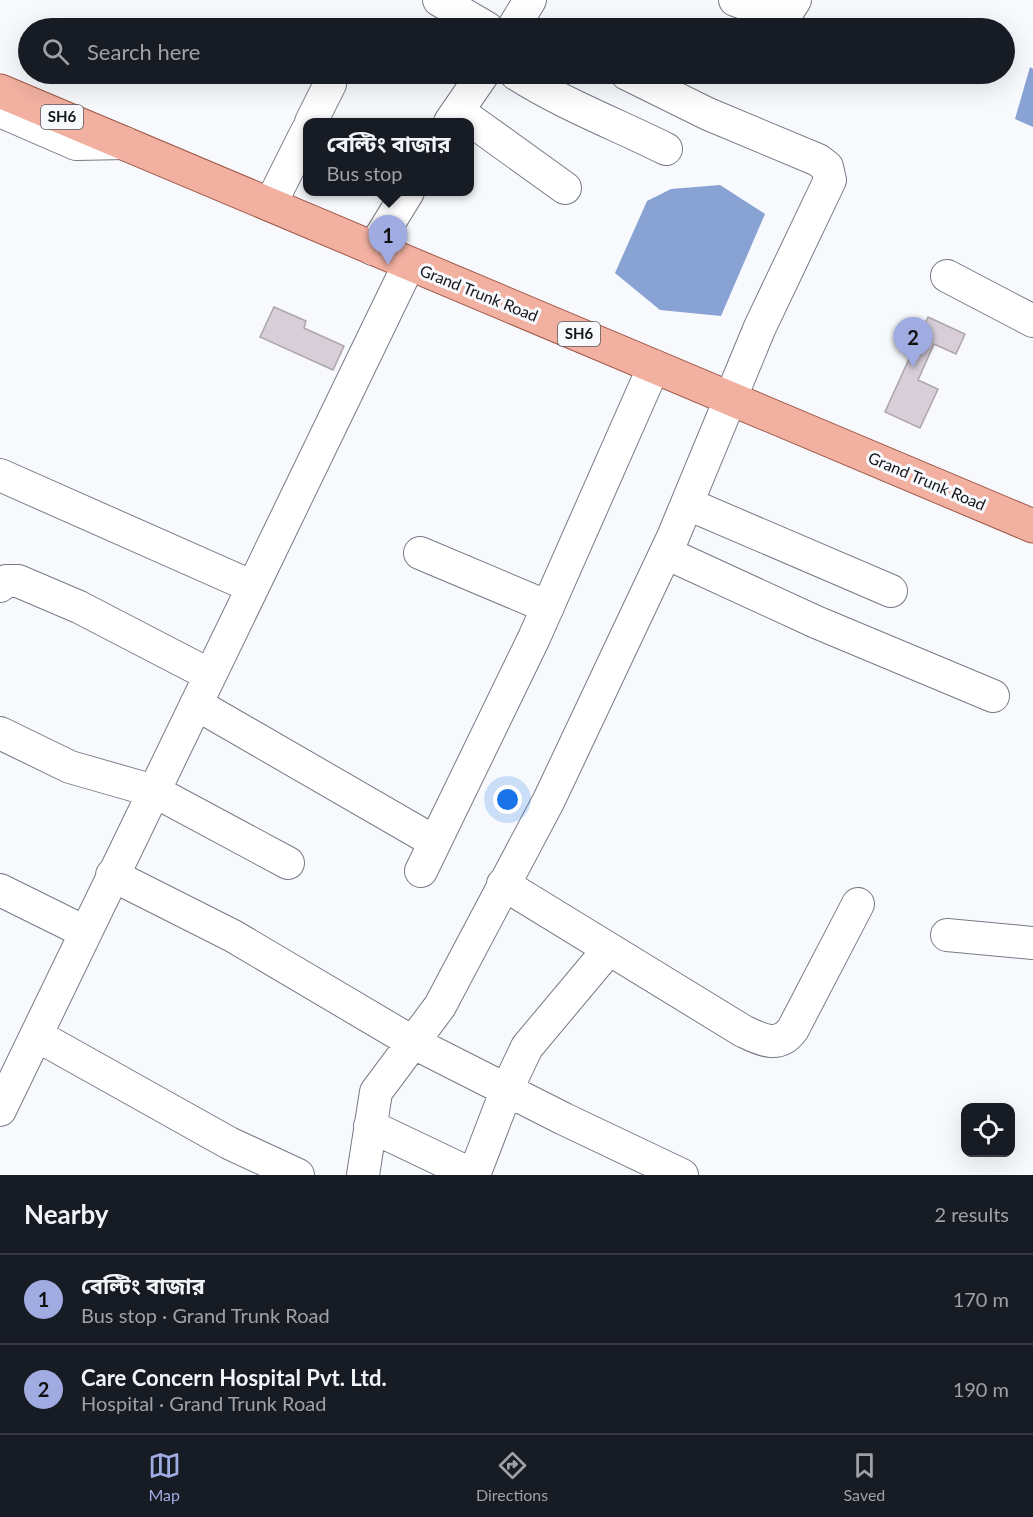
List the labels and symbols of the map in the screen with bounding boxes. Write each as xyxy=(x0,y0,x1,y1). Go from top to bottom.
road number: SH6 xyxy=(41,105,83,129)
pin: 1 xyxy=(368,216,408,265)
street label: Grand Trunk Road xyxy=(417,260,541,325)
pin: 2 xyxy=(894,318,932,367)
road number: SH6 xyxy=(558,322,600,346)
street label: Grand Trunk Road xyxy=(866,447,989,514)
your location xyxy=(493,785,522,814)

